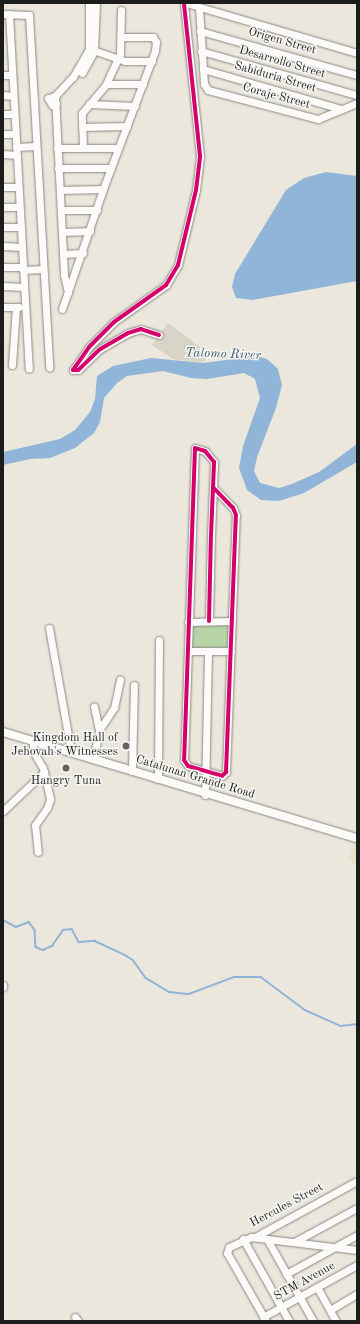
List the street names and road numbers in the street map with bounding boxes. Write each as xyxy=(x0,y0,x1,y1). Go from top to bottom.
street label: Origen Street xyxy=(246,25,318,59)
street label: Desarrollo Street xyxy=(237,44,327,82)
street label: Sabiduria Street xyxy=(232,59,318,97)
street label: Coraje Street xyxy=(241,81,311,113)
street label: Catalunan Grande Road xyxy=(134,753,256,803)
street label: Hercules Street xyxy=(248,1181,326,1231)
street label: STM Avenue xyxy=(272,1259,338,1305)

